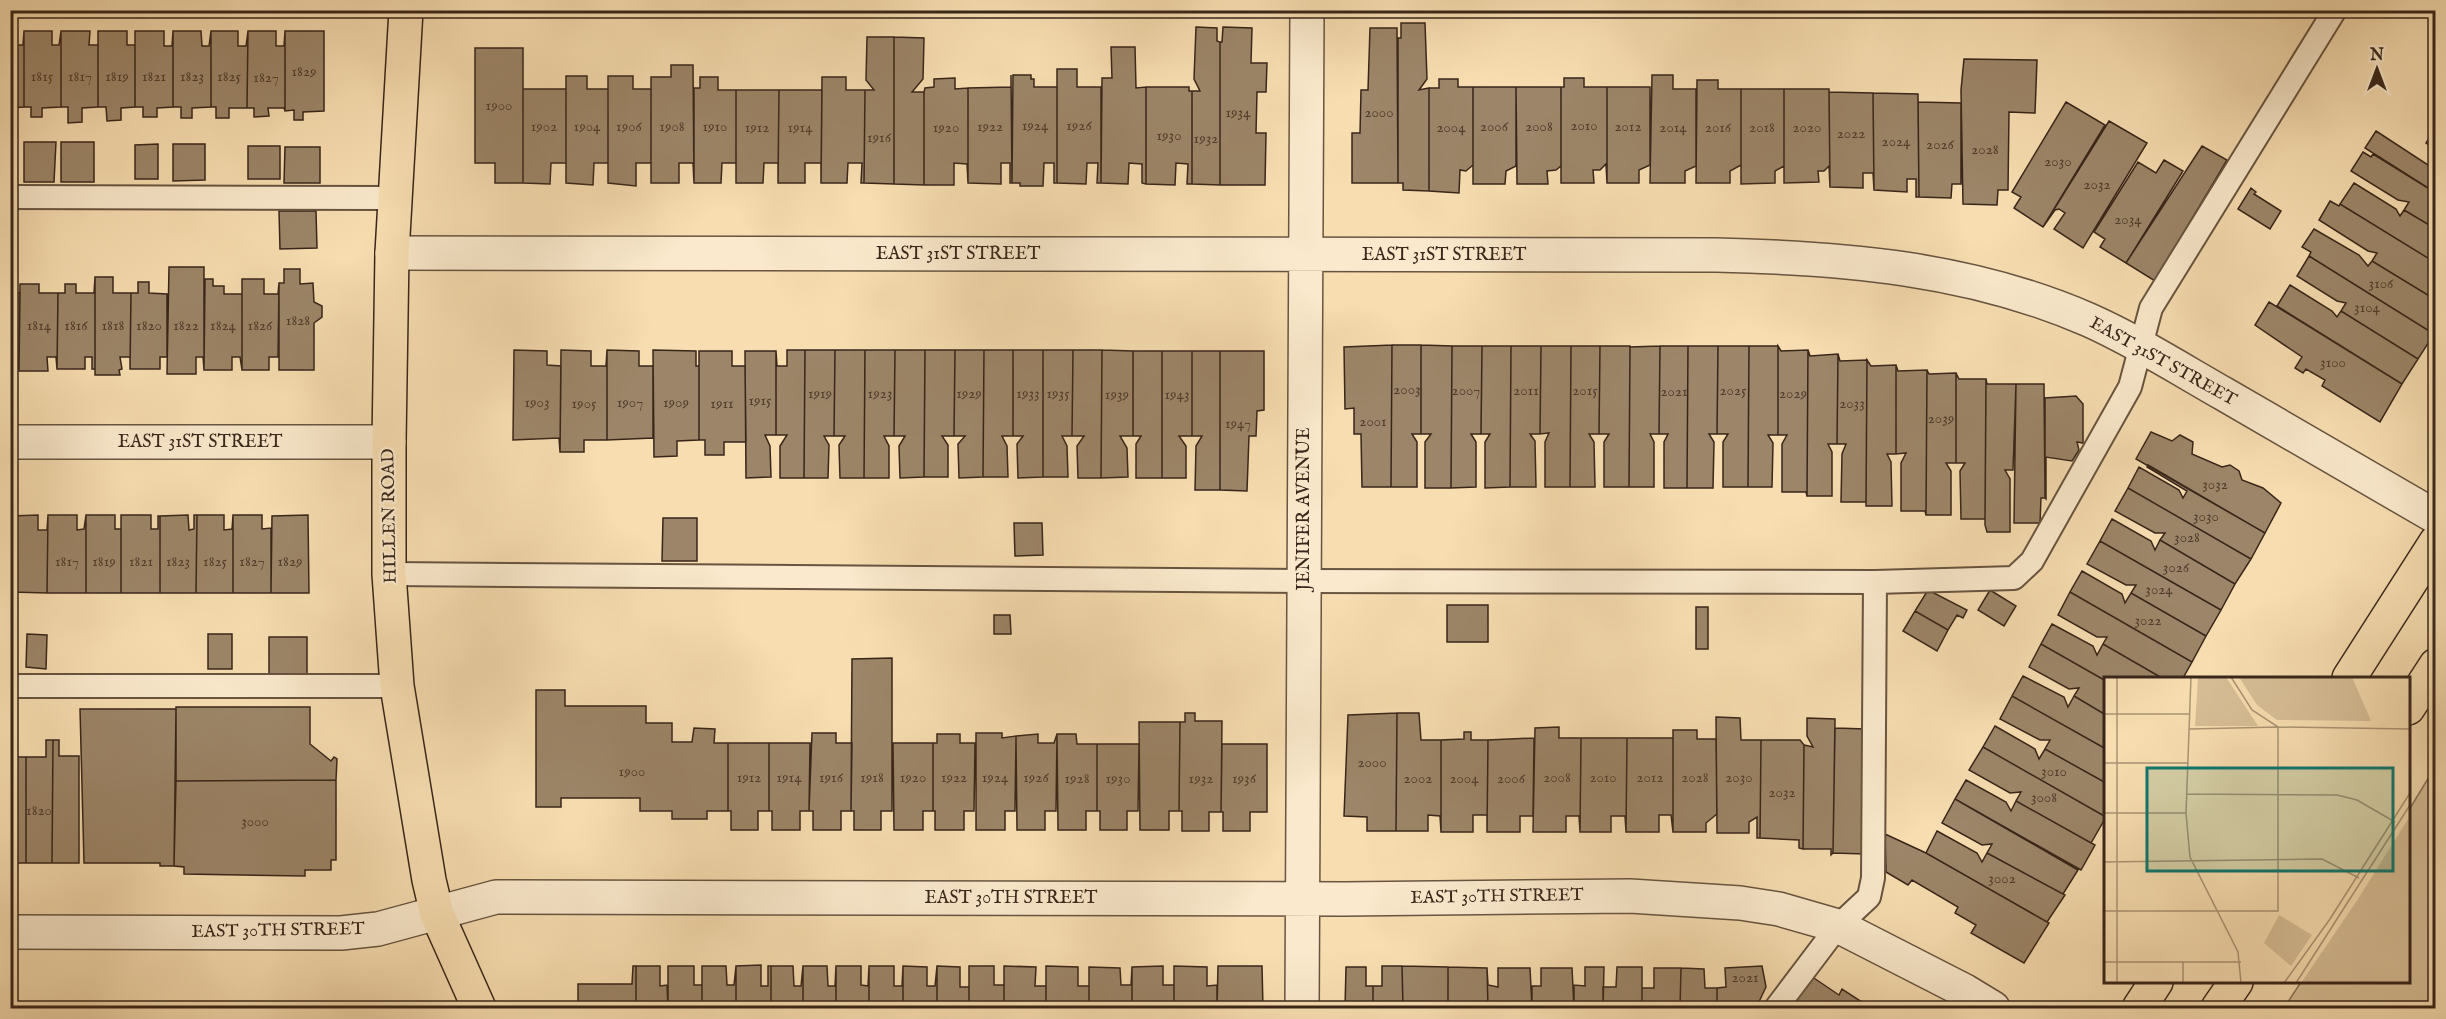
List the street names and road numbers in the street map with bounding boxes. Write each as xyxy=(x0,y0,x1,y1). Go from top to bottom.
street label: EAST 31ST STREET xyxy=(876,243,1040,266)
street label: EAST 31ST STREET xyxy=(1362,244,1526,267)
street label: EAST 31ST STREET xyxy=(2085,312,2241,412)
street label: JENIFER AVENUE xyxy=(1293,427,1316,593)
street label: EAST 31ST STREET xyxy=(118,431,282,454)
street label: HILLEN ROAD xyxy=(377,448,403,584)
street label: EAST 30TH STREET xyxy=(1410,884,1584,910)
street label: EAST 30TH STREET xyxy=(925,887,1097,910)
street label: EAST 30TH STREET xyxy=(191,918,365,944)

